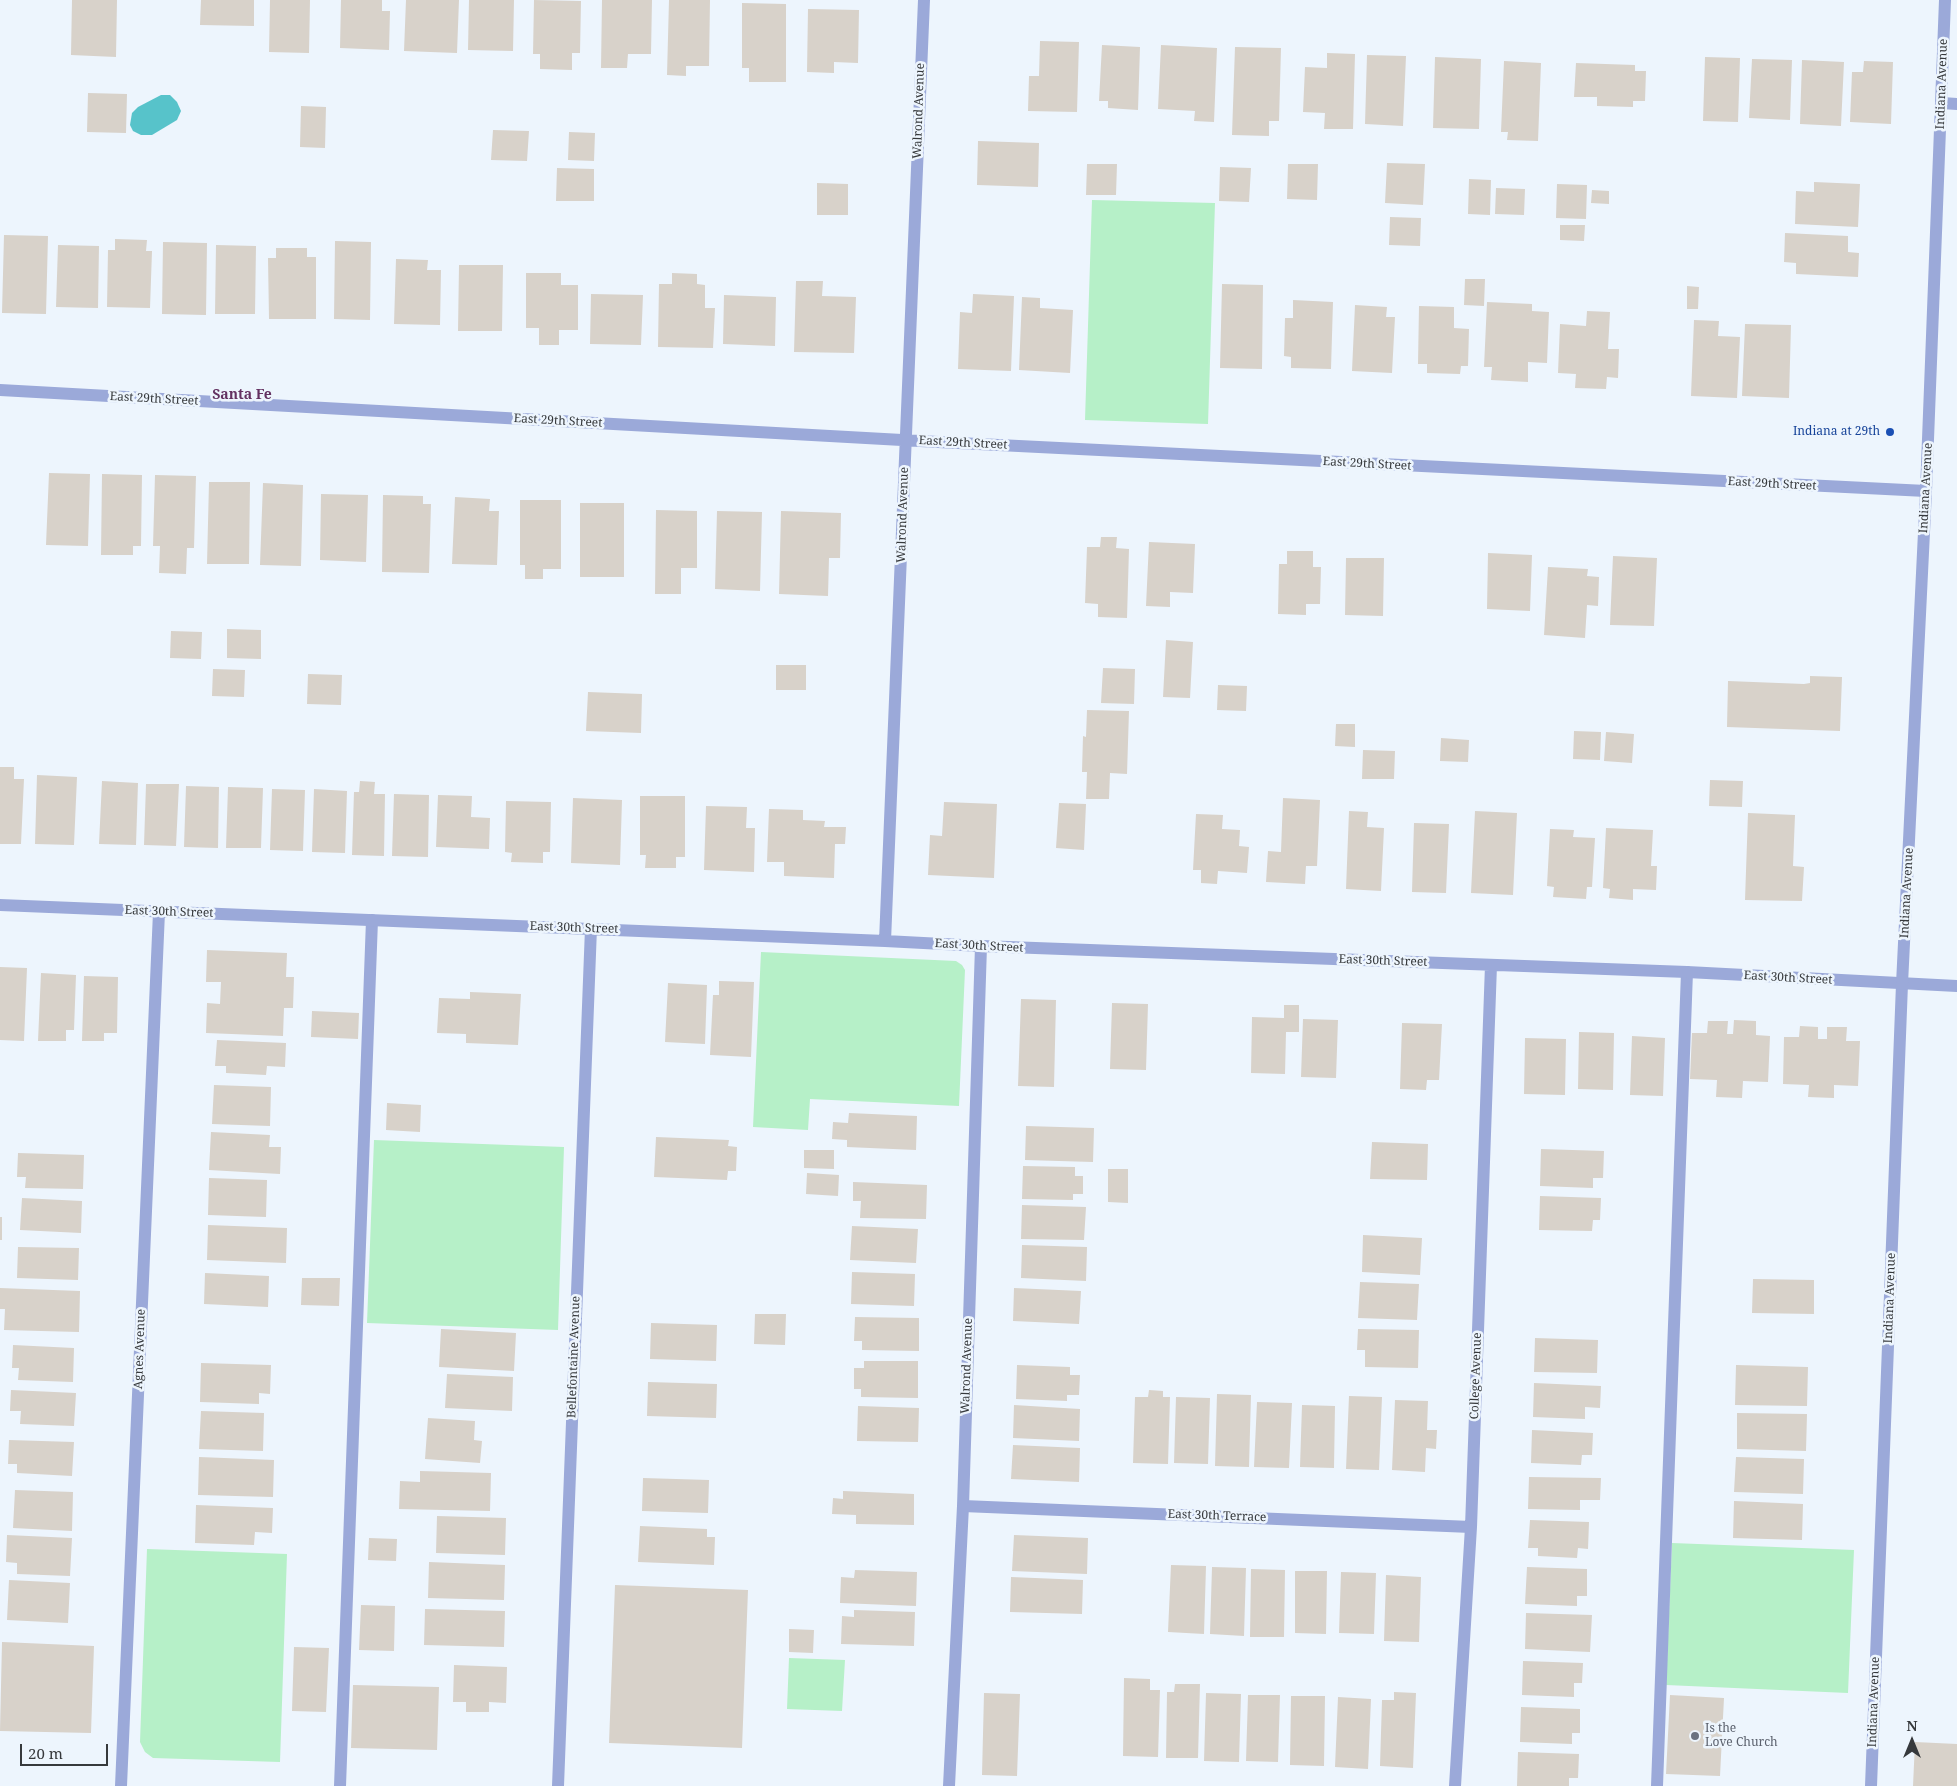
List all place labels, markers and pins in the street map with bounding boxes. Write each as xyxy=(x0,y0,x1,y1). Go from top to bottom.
place label: Indiana at 29th xyxy=(1793,425,1880,439)
marker: Indiana at 29th xyxy=(1884,426,1896,438)
place label: Is the Love Church xyxy=(1705,1722,1778,1750)
marker: Is the Love Church xyxy=(1689,1730,1701,1742)

